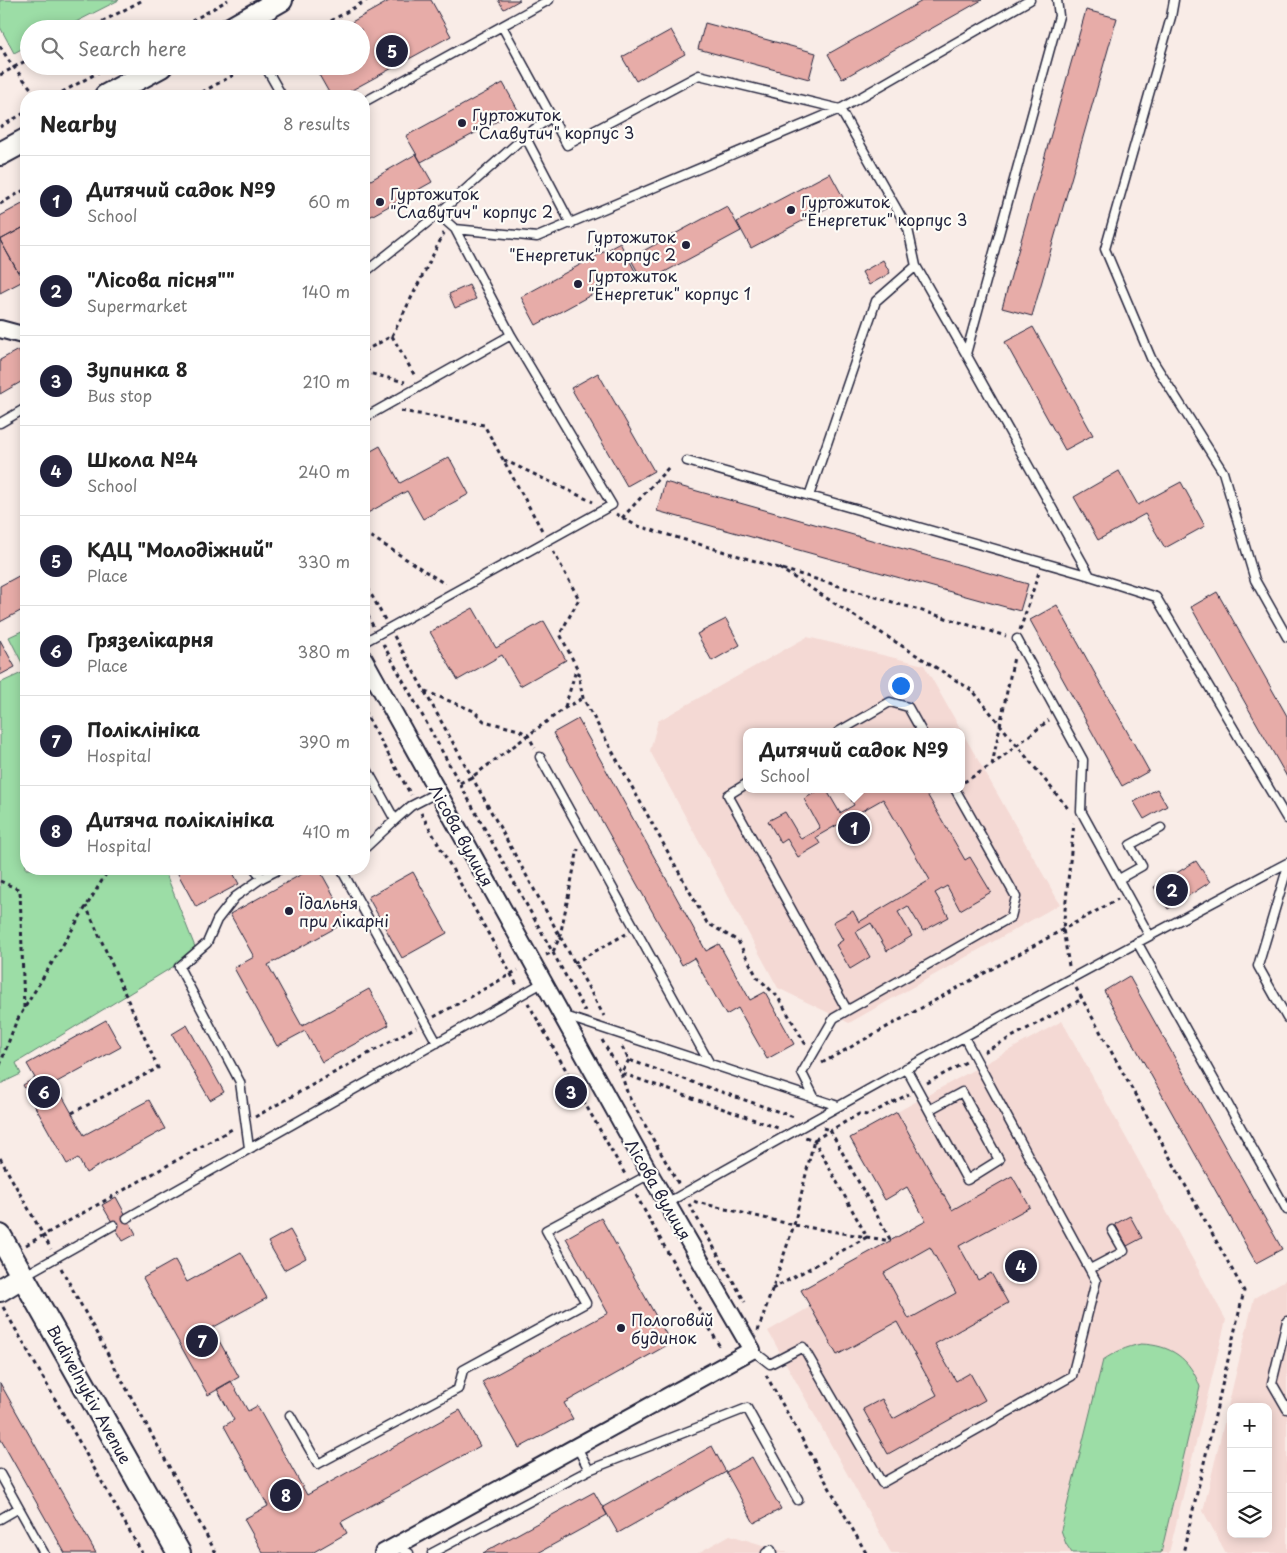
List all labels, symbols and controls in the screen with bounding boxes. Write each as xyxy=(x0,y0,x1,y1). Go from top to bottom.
search box xyxy=(20,20,370,75)
pin: 5 xyxy=(376,32,408,70)
icon: search xyxy=(38,34,66,62)
text: Search here xyxy=(78,34,187,62)
place label: Гуртожиток "Славутич" корпус 3 xyxy=(472,102,634,144)
text: Nearby xyxy=(40,107,117,139)
text: 8 results xyxy=(283,111,350,135)
marker: Гуртожиток "Славутич" корпус 3 xyxy=(456,117,468,129)
text: Дитячий садок №9 xyxy=(87,175,276,203)
place label: Гуртожиток "Славутич" корпус 2 xyxy=(390,181,553,223)
text: 1 xyxy=(52,189,60,213)
text: 60 m xyxy=(308,189,350,213)
place label: Гуртожиток "Енергетик" корпус 3 xyxy=(801,189,967,231)
marker: Гуртожиток "Славутич" корпус 2 xyxy=(374,196,386,208)
text: School xyxy=(87,203,137,227)
marker: Гуртожиток "Енергетик" корпус 3 xyxy=(785,204,797,216)
place label: Гуртожиток "Енергетик" корпус 2 xyxy=(509,224,676,266)
marker: Гуртожиток "Енергетик" корпус 2 xyxy=(680,239,692,251)
place label: Гуртожиток "Енергетик" корпус 1 xyxy=(588,263,751,305)
text: "Лісова пісня"" xyxy=(87,265,235,293)
marker: Гуртожиток "Енергетик" корпус 1 xyxy=(572,278,584,290)
text: 2 xyxy=(50,279,62,303)
text: 140 m xyxy=(302,279,350,303)
text: Supermarket xyxy=(87,293,187,317)
text: Зупинка 8 xyxy=(87,355,188,383)
text: 3 xyxy=(51,369,61,393)
text: 210 m xyxy=(302,369,350,393)
text: Bus stop xyxy=(87,383,152,407)
text: Школа №4 xyxy=(87,445,198,473)
text: 4 xyxy=(51,459,61,483)
text: 240 m xyxy=(298,459,350,483)
text: School xyxy=(87,473,137,497)
text: КДЦ "Молодіжний" xyxy=(87,535,273,563)
text: 5 xyxy=(51,549,61,573)
text: 330 m xyxy=(297,549,350,573)
text: Place xyxy=(87,563,128,587)
text: Грязелікарня xyxy=(87,625,214,653)
text: 6 xyxy=(50,639,62,663)
text: 380 m xyxy=(298,639,350,663)
text: Place xyxy=(87,653,128,677)
your location xyxy=(888,673,914,699)
text: Поліклініка xyxy=(87,715,200,743)
popup xyxy=(743,728,965,793)
text: 7 xyxy=(51,729,61,753)
text: 390 m xyxy=(299,729,350,753)
text: Дитячий садок №9 xyxy=(760,735,948,763)
text: Hospital xyxy=(87,743,151,767)
text: School xyxy=(760,763,810,787)
street label: Лісова вулиця xyxy=(424,780,500,890)
text: Дитяча поліклініка xyxy=(87,805,274,833)
pin: 1 xyxy=(838,809,870,847)
text: 8 xyxy=(51,819,61,843)
text: 410 m xyxy=(302,819,350,843)
text: Hospital xyxy=(87,833,151,857)
pin: 2 xyxy=(1156,871,1188,909)
place label: Їдальня при лікарні xyxy=(299,890,389,932)
marker: Їдальня при лікарні xyxy=(283,905,295,917)
pin: 6 xyxy=(28,1073,60,1111)
pin: 3 xyxy=(555,1073,587,1111)
street label: Лісова вулиця xyxy=(620,1134,698,1244)
pin: 4 xyxy=(1005,1247,1037,1285)
place label: Пологовий будинок xyxy=(631,1307,714,1349)
street label: Budivelnykiv Avenue xyxy=(42,1320,138,1468)
pin: 7 xyxy=(186,1322,218,1360)
marker: Пологовий будинок xyxy=(615,1322,627,1334)
map controls xyxy=(1227,1403,1272,1538)
button: + xyxy=(1227,1403,1272,1448)
button: − xyxy=(1227,1448,1272,1493)
pin: 8 xyxy=(270,1476,302,1514)
button: layers xyxy=(1227,1493,1272,1538)

